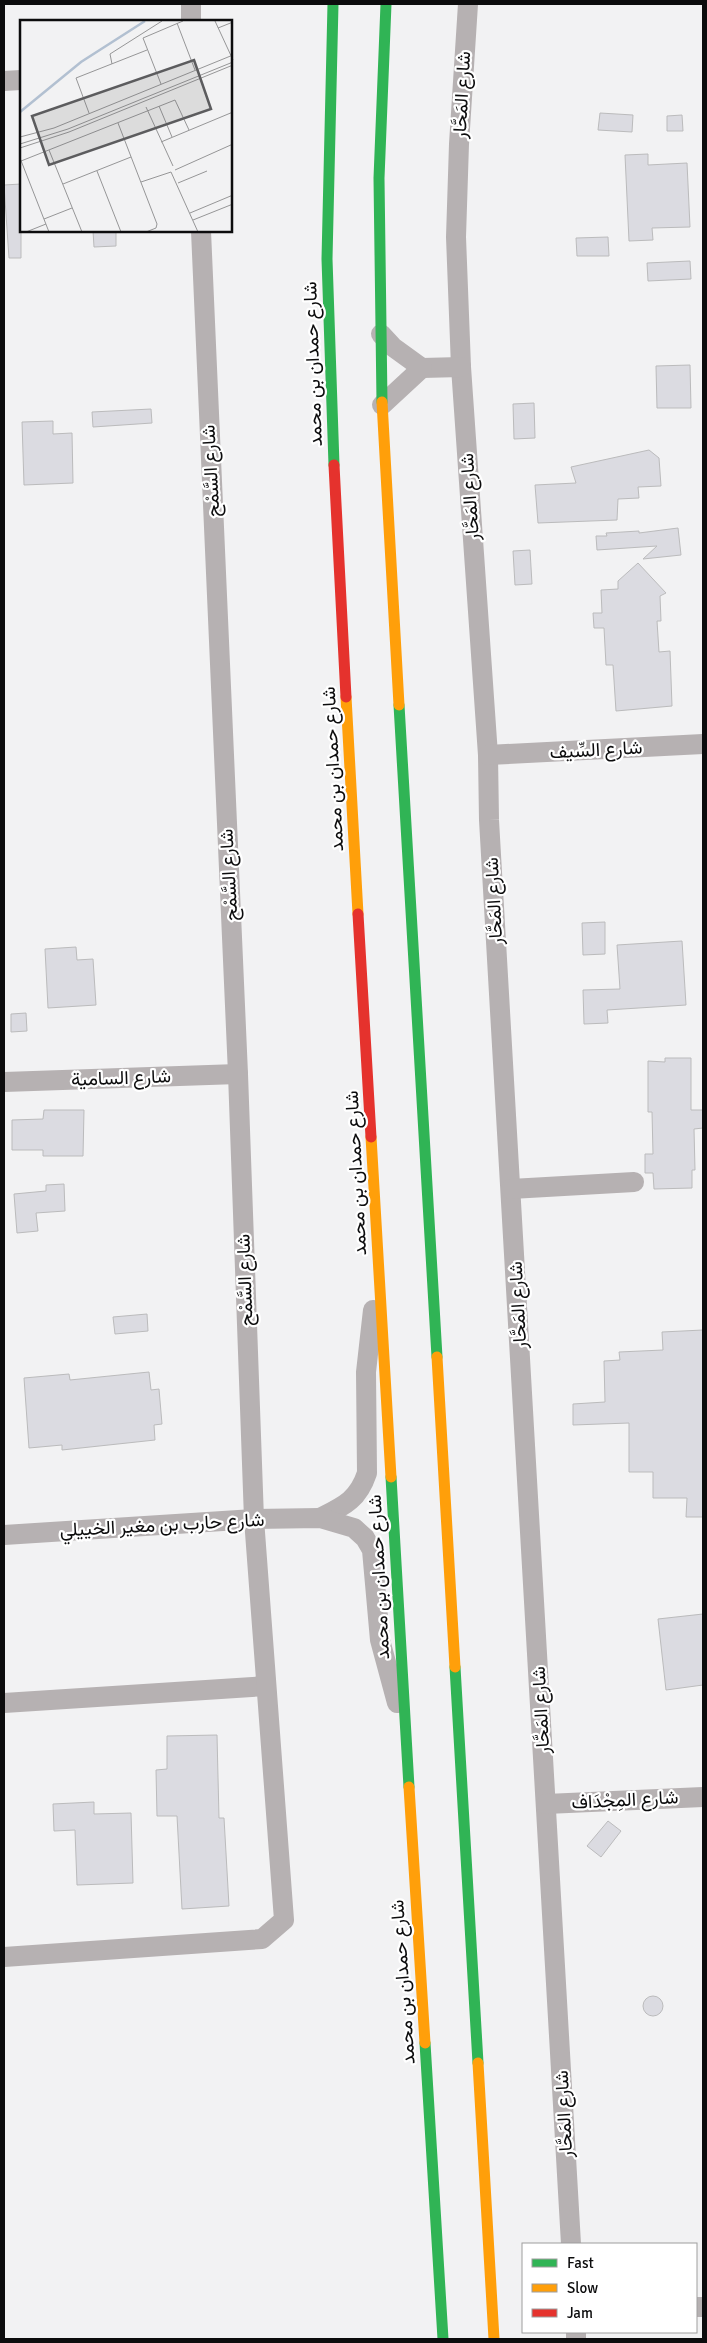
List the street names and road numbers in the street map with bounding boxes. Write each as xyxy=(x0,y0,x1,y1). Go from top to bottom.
street label: شارع المَحَّار xyxy=(448,51,476,140)
street label: شارع حمدان بن محمد xyxy=(298,281,328,447)
street label: شارع السَّمْح xyxy=(197,424,226,518)
street label: شارع المَحَّار xyxy=(455,452,485,543)
street label: شارع حمدان بن محمد xyxy=(317,686,349,852)
street label: شارع السِّيف xyxy=(549,736,643,764)
street label: شارع السَّمْح xyxy=(215,828,244,922)
street label: شارع المَحَّار xyxy=(480,857,508,946)
street label: شارع السامية xyxy=(71,1064,171,1092)
street label: شارع حمدان بن محمد xyxy=(340,1090,372,1256)
street label: شارع السَّمْح xyxy=(231,1233,260,1327)
street label: شارع المَحَّار xyxy=(504,1261,532,1350)
street label: شارع حمدان بن محمد xyxy=(363,1494,395,1660)
street label: شارع حارب بن مغير الخييلي xyxy=(59,1508,265,1545)
street label: شارع المَحَّار xyxy=(527,1666,555,1755)
street label: شارع المِجْدَاف xyxy=(571,1785,679,1815)
street label: شارع حمدان بن محمد xyxy=(385,1899,421,2065)
street label: شارع المَحَّار xyxy=(550,2070,578,2159)

